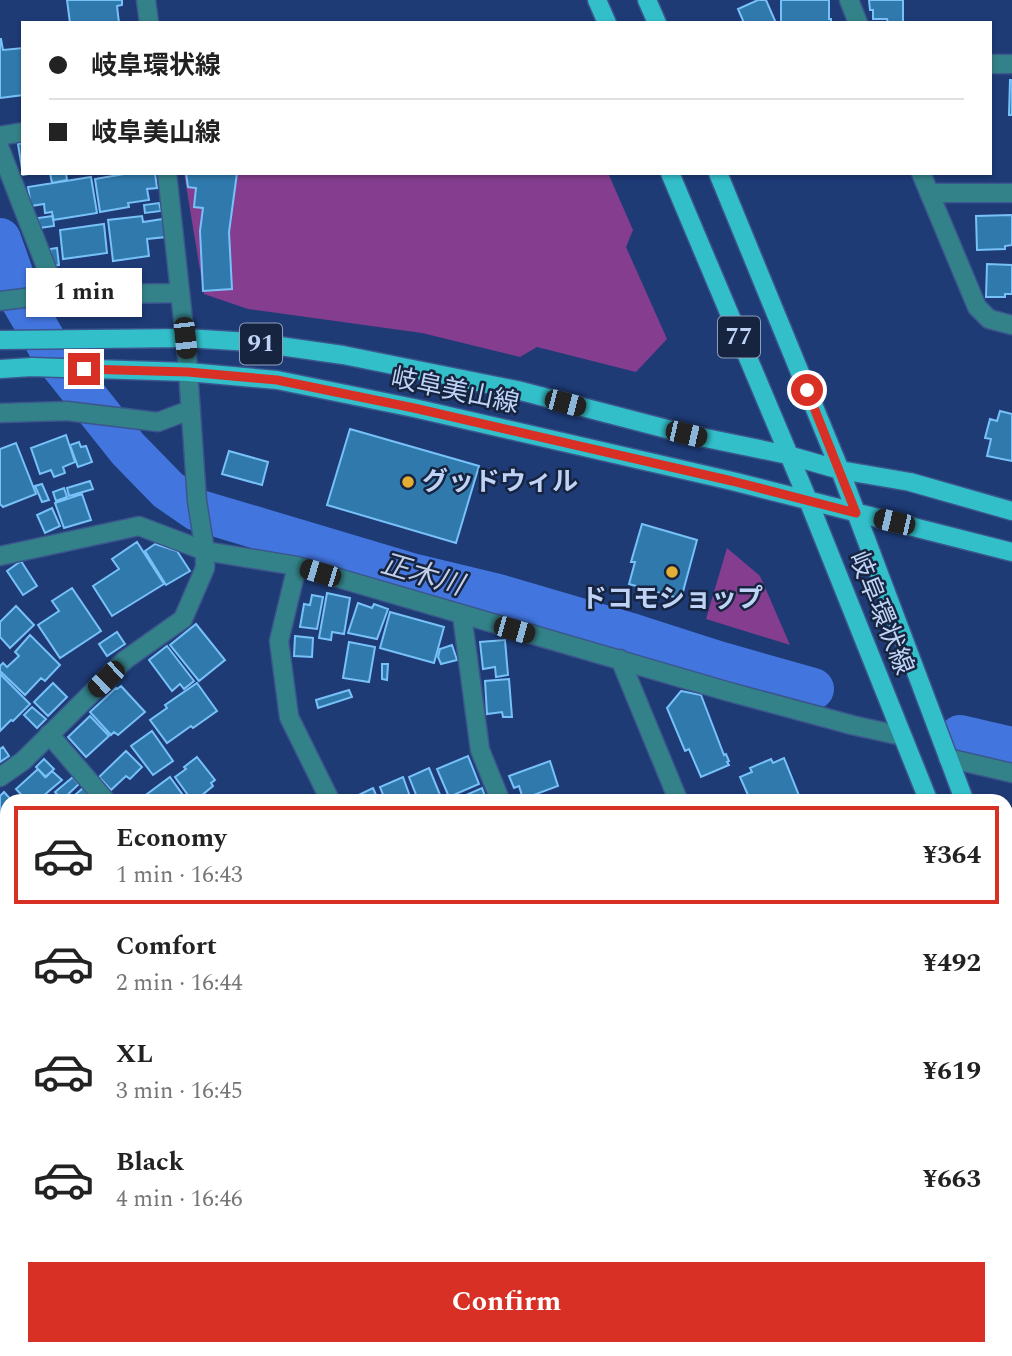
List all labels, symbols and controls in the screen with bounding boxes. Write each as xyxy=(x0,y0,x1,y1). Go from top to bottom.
text: 岐阜環状線 xyxy=(91,46,221,86)
text: 岐阜美山線 xyxy=(91,113,221,153)
callout: 1 min xyxy=(26,268,142,316)
text: 1 min xyxy=(53,275,115,310)
car xyxy=(173,316,198,360)
road number: 77 xyxy=(718,316,760,358)
road number: 91 xyxy=(240,324,282,365)
route end xyxy=(68,353,100,385)
street label: 岐阜美山線 xyxy=(387,358,523,424)
route start xyxy=(791,374,823,406)
car xyxy=(542,387,589,419)
car xyxy=(664,419,709,449)
place label: グッドウィル xyxy=(422,462,578,502)
marker: グッドウィル xyxy=(400,474,416,490)
car xyxy=(872,507,917,537)
water label: 正木川 xyxy=(376,543,471,608)
street label: 岐阜環状線 xyxy=(838,545,924,681)
car xyxy=(297,557,344,589)
marker: ドコモショップ xyxy=(664,564,680,580)
place label: ドコモショップ xyxy=(581,579,763,619)
car xyxy=(491,614,538,646)
car xyxy=(84,657,129,701)
text: Economy xyxy=(116,818,226,858)
icon: car xyxy=(32,824,95,887)
text: ¥364 xyxy=(923,835,981,875)
text: 1 min · 16:43 xyxy=(116,858,243,893)
text: Comfort xyxy=(116,926,217,966)
icon: car xyxy=(32,932,95,995)
text: ¥492 xyxy=(923,943,981,983)
text: 2 min · 16:44 xyxy=(116,966,243,1001)
text: XL xyxy=(116,1034,153,1074)
icon: car xyxy=(32,1040,95,1103)
text: ¥619 xyxy=(923,1051,981,1091)
text: 3 min · 16:45 xyxy=(116,1074,243,1109)
text: Black xyxy=(116,1142,184,1182)
icon: car xyxy=(32,1148,95,1211)
text: ¥663 xyxy=(923,1159,981,1199)
text: 4 min · 16:46 xyxy=(116,1182,243,1217)
button: Confirm xyxy=(28,1262,985,1342)

